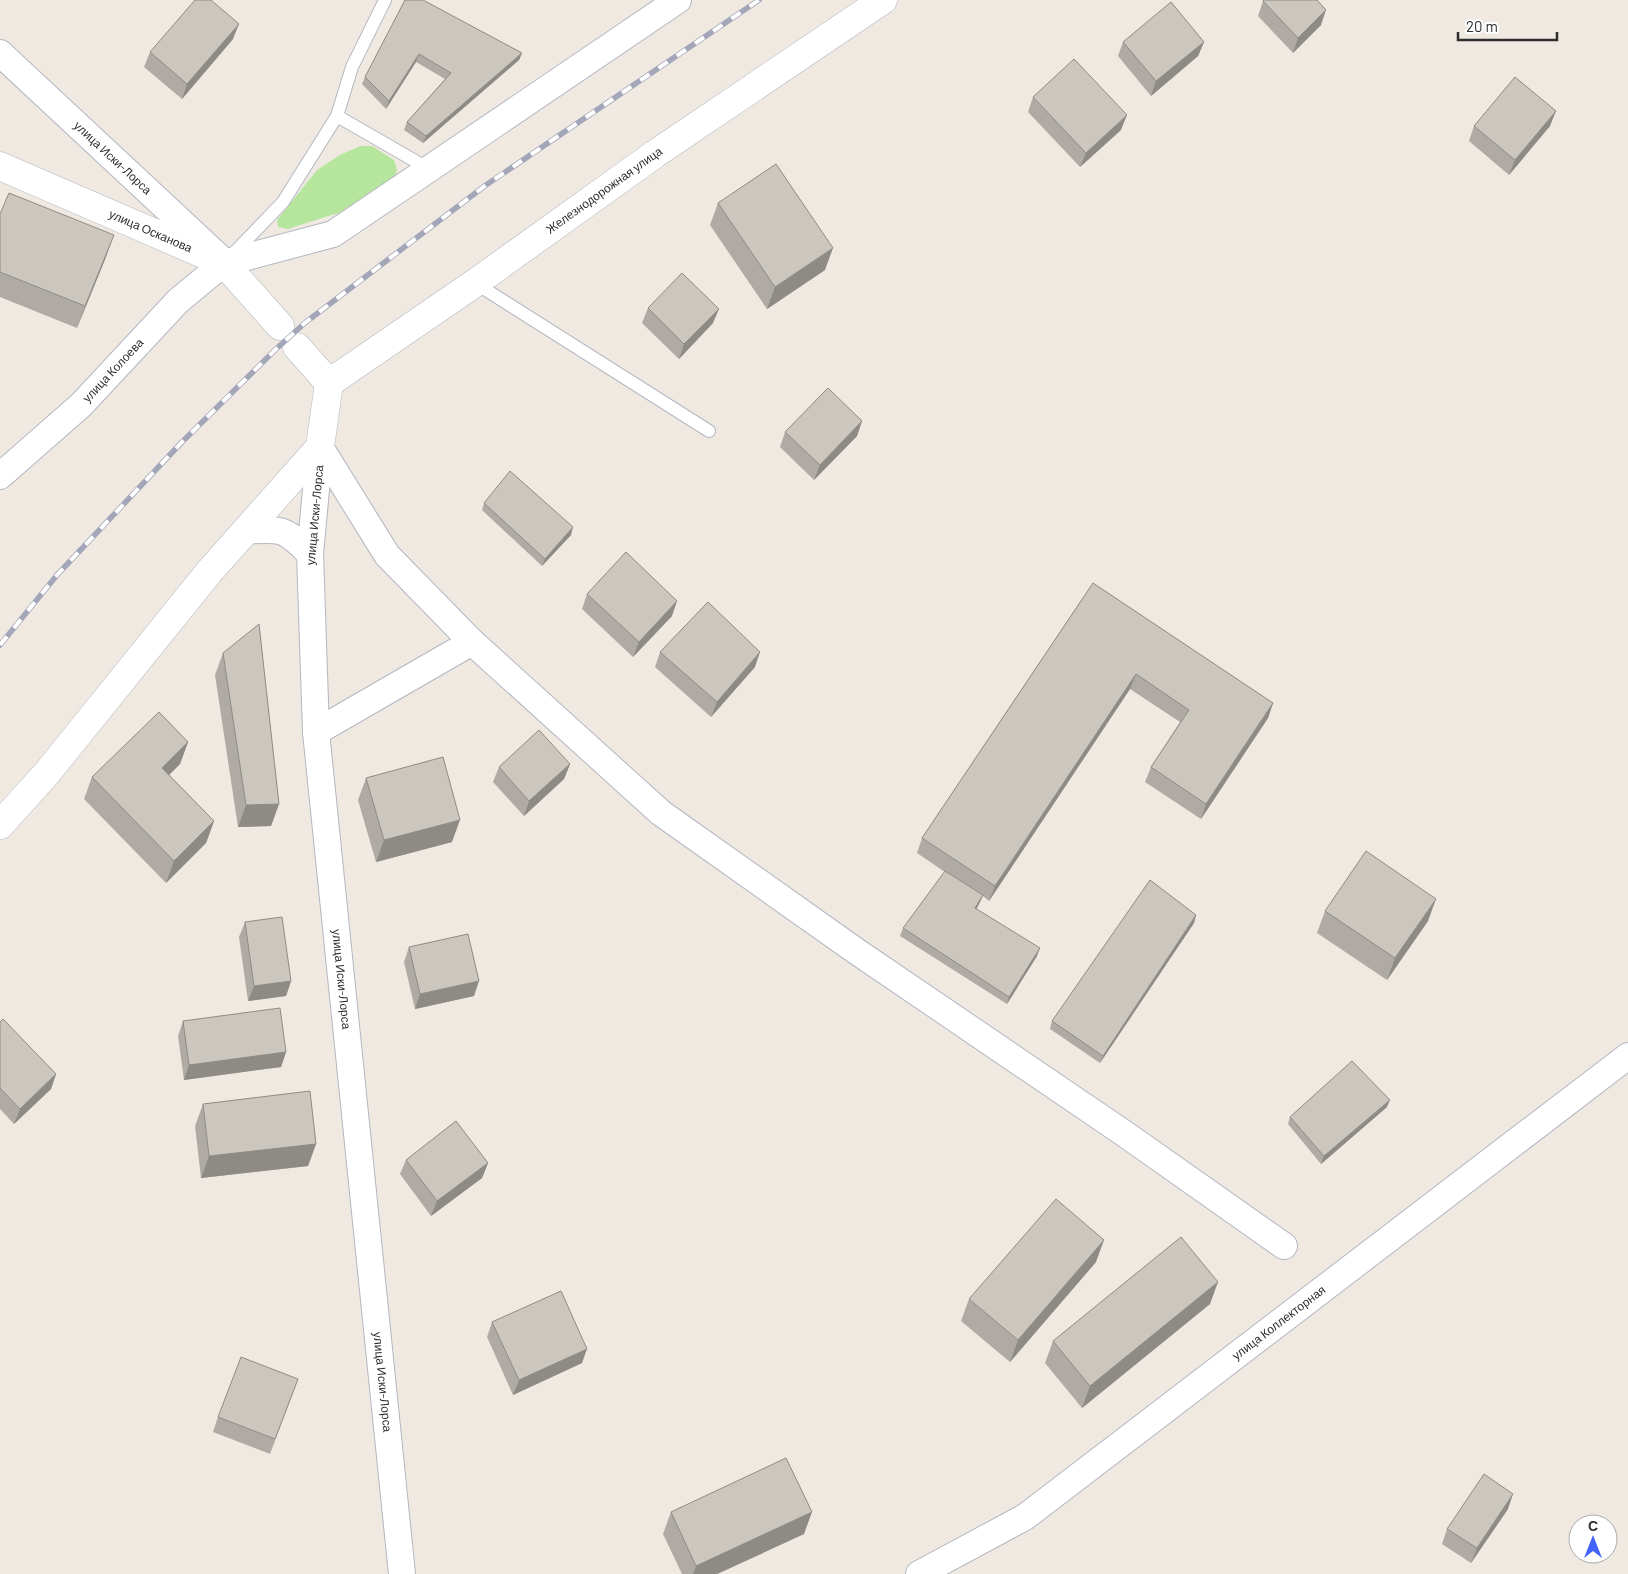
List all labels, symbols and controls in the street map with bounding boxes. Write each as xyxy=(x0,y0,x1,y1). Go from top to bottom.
scale bar xyxy=(1458,10,1557,42)
text: 20 m xyxy=(1466,17,1498,35)
street label: улица Иски-Лорса xyxy=(71,118,155,197)
street label: Железнодорожная улица xyxy=(543,143,665,236)
street label: улица Осканова xyxy=(107,206,195,255)
street label: улица Колоева xyxy=(79,335,146,405)
street label: улица Иски-Лорса xyxy=(303,464,326,566)
street label: улица Иски-Лорса xyxy=(329,928,354,1030)
street label: улица Коллекторная xyxy=(1229,1282,1328,1363)
street label: улица Иски-Лорса xyxy=(370,1331,396,1433)
north arrow xyxy=(1568,1514,1618,1564)
text: С xyxy=(1588,1517,1598,1534)

